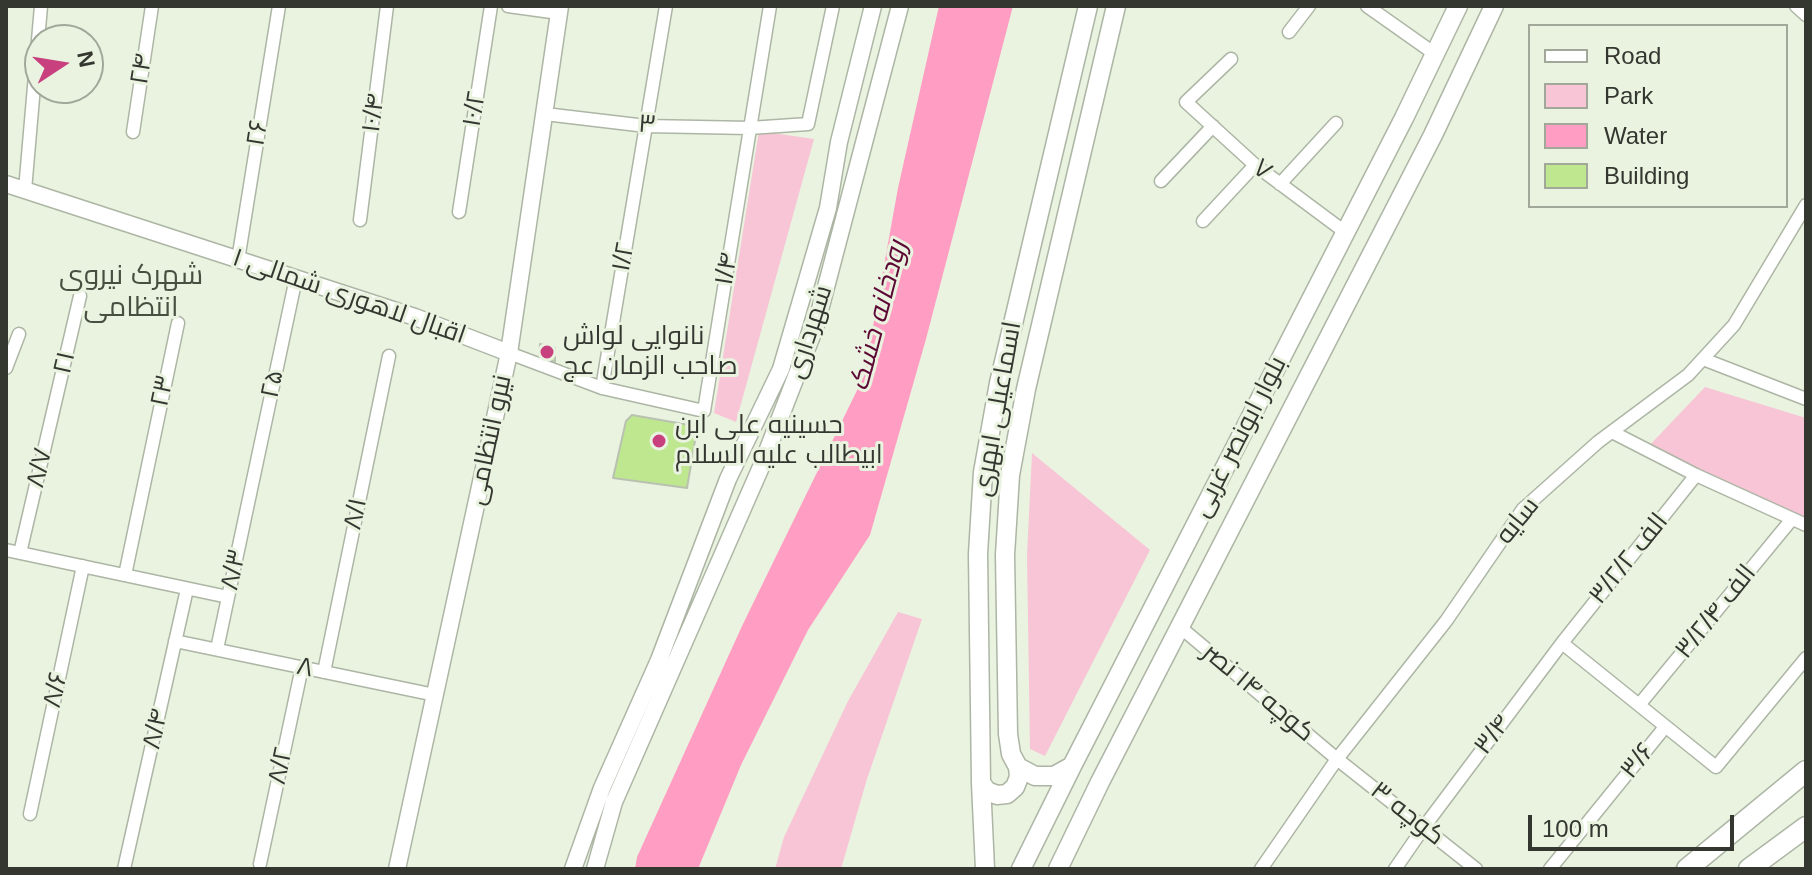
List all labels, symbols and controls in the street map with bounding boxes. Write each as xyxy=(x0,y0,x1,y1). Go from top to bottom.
north arrow xyxy=(24,24,104,104)
legend xyxy=(1528,24,1788,208)
text: Road xyxy=(1604,42,1661,69)
text: N xyxy=(72,49,100,70)
street label: ۲۴ xyxy=(124,51,160,87)
text: Park xyxy=(1604,82,1653,109)
street label: ۱۰/۲ xyxy=(457,89,493,129)
street label: ۱۰/۴ xyxy=(356,92,392,134)
street label: ۳ xyxy=(637,109,657,141)
street label: ۲۶ xyxy=(241,118,275,148)
text: Water xyxy=(1604,122,1667,149)
street label: ۷ xyxy=(1246,153,1278,187)
text: Building xyxy=(1604,162,1689,189)
water label: رودخانه خشک xyxy=(843,237,915,395)
street label: ۱/۲ xyxy=(606,240,642,274)
street label: اقبال لاهوری شمالی ۱ xyxy=(228,242,470,352)
street label: ۱/۴ xyxy=(709,250,745,288)
district label: شهرک نیروی انتظامی xyxy=(59,259,203,325)
street label: شهرداری xyxy=(780,281,840,383)
street label: اسماعیلی ابهری xyxy=(967,319,1029,499)
place label: نانوایی لواش صاحب الزمان عج xyxy=(563,321,737,382)
marker: نانوایی لواش صاحب الزمان عج xyxy=(538,343,556,361)
street label: ۲۱ xyxy=(47,349,83,377)
street label: بلوار ابونصر غربی xyxy=(1186,351,1294,523)
street label: ۲۵ xyxy=(255,367,291,401)
street label: ۲۳ xyxy=(144,372,182,410)
street label: نیرو انتظامی xyxy=(461,372,519,508)
place label: حسینیه علی ابن ابیطالب علیه السلام xyxy=(675,410,883,472)
marker: حسینیه علی ابن ابیطالب علیه السلام xyxy=(650,432,668,450)
street label: ۸/۷ xyxy=(20,445,60,491)
street label: سایه xyxy=(1490,491,1546,551)
street label: ۸/۱ xyxy=(337,495,375,533)
street label: ۳/۲/۲ الف xyxy=(1583,507,1675,611)
street label: ۸/۳ xyxy=(214,547,254,593)
street label: ۳/۲/۴ الف xyxy=(1669,559,1763,665)
street label: کوچه ۱۴ نصر xyxy=(1196,637,1320,749)
street label: ۸ xyxy=(294,651,316,685)
street label: ۸/۶ xyxy=(37,669,75,711)
street label: ۸/۴ xyxy=(137,706,175,752)
street label: ۳/۴ xyxy=(1468,709,1518,761)
street label: ۳/۶ xyxy=(1614,737,1662,785)
street label: ۸/۲ xyxy=(262,745,300,787)
street label: کوچه ۳ xyxy=(1364,775,1450,853)
scale bar xyxy=(1532,799,1738,849)
text: 100 m xyxy=(1542,815,1609,842)

